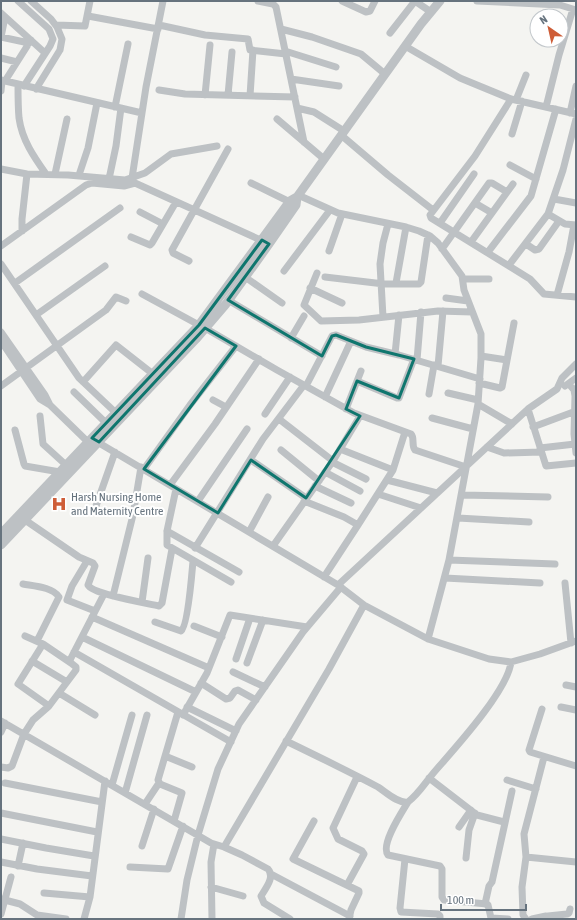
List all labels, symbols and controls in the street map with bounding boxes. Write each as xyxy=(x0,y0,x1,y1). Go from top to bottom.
north arrow xyxy=(529,8,569,48)
text: N xyxy=(537,13,549,27)
place label: Harsh Nursing Home and Maternity Centre xyxy=(71,490,163,518)
hospital icon: Harsh Nursing Home and Maternity Centre xyxy=(50,495,68,513)
scale bar xyxy=(441,886,526,912)
text: 100 m xyxy=(447,893,474,907)

